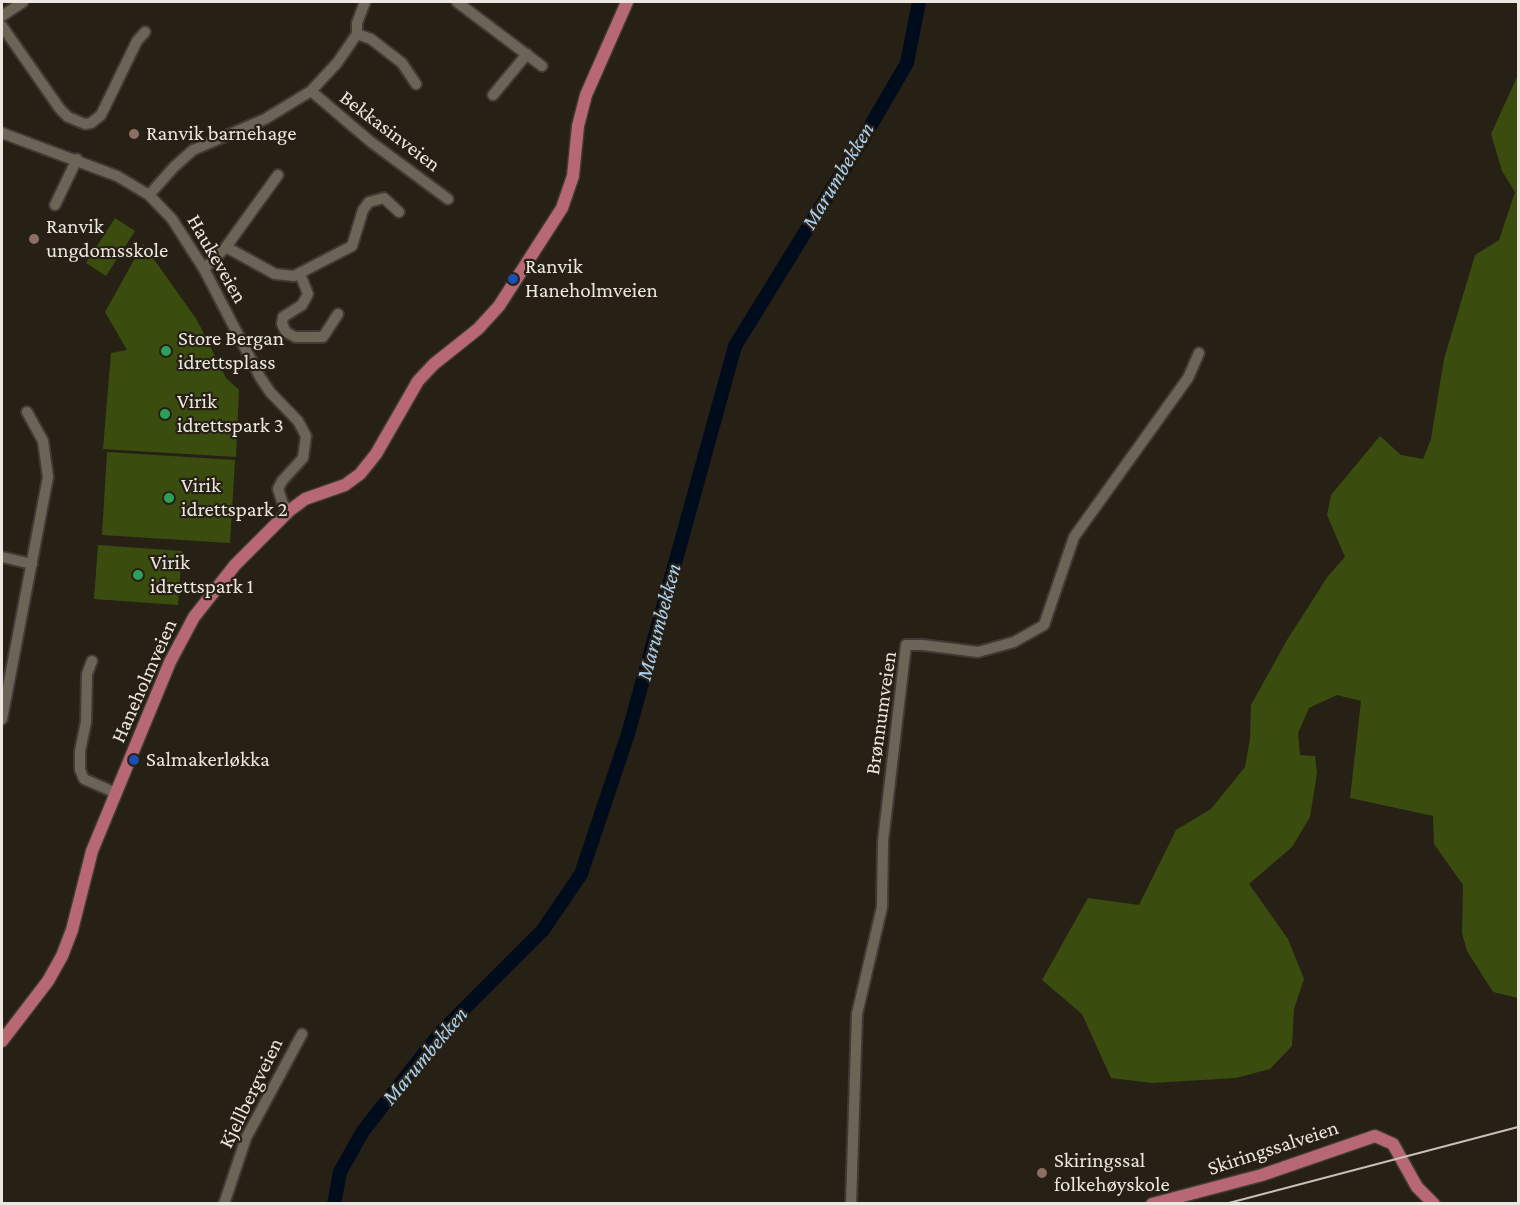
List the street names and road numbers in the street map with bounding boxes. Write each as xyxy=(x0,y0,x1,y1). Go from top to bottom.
street label: Bekkasinveien xyxy=(334,85,446,177)
street label: Haukeveien xyxy=(181,210,253,308)
street label: Haneholmveien xyxy=(105,615,183,747)
street label: Brønnumveien xyxy=(860,650,902,776)
street label: Kjellbergveien xyxy=(214,1034,288,1152)
street label: Skiringssalveien xyxy=(1204,1115,1342,1181)

